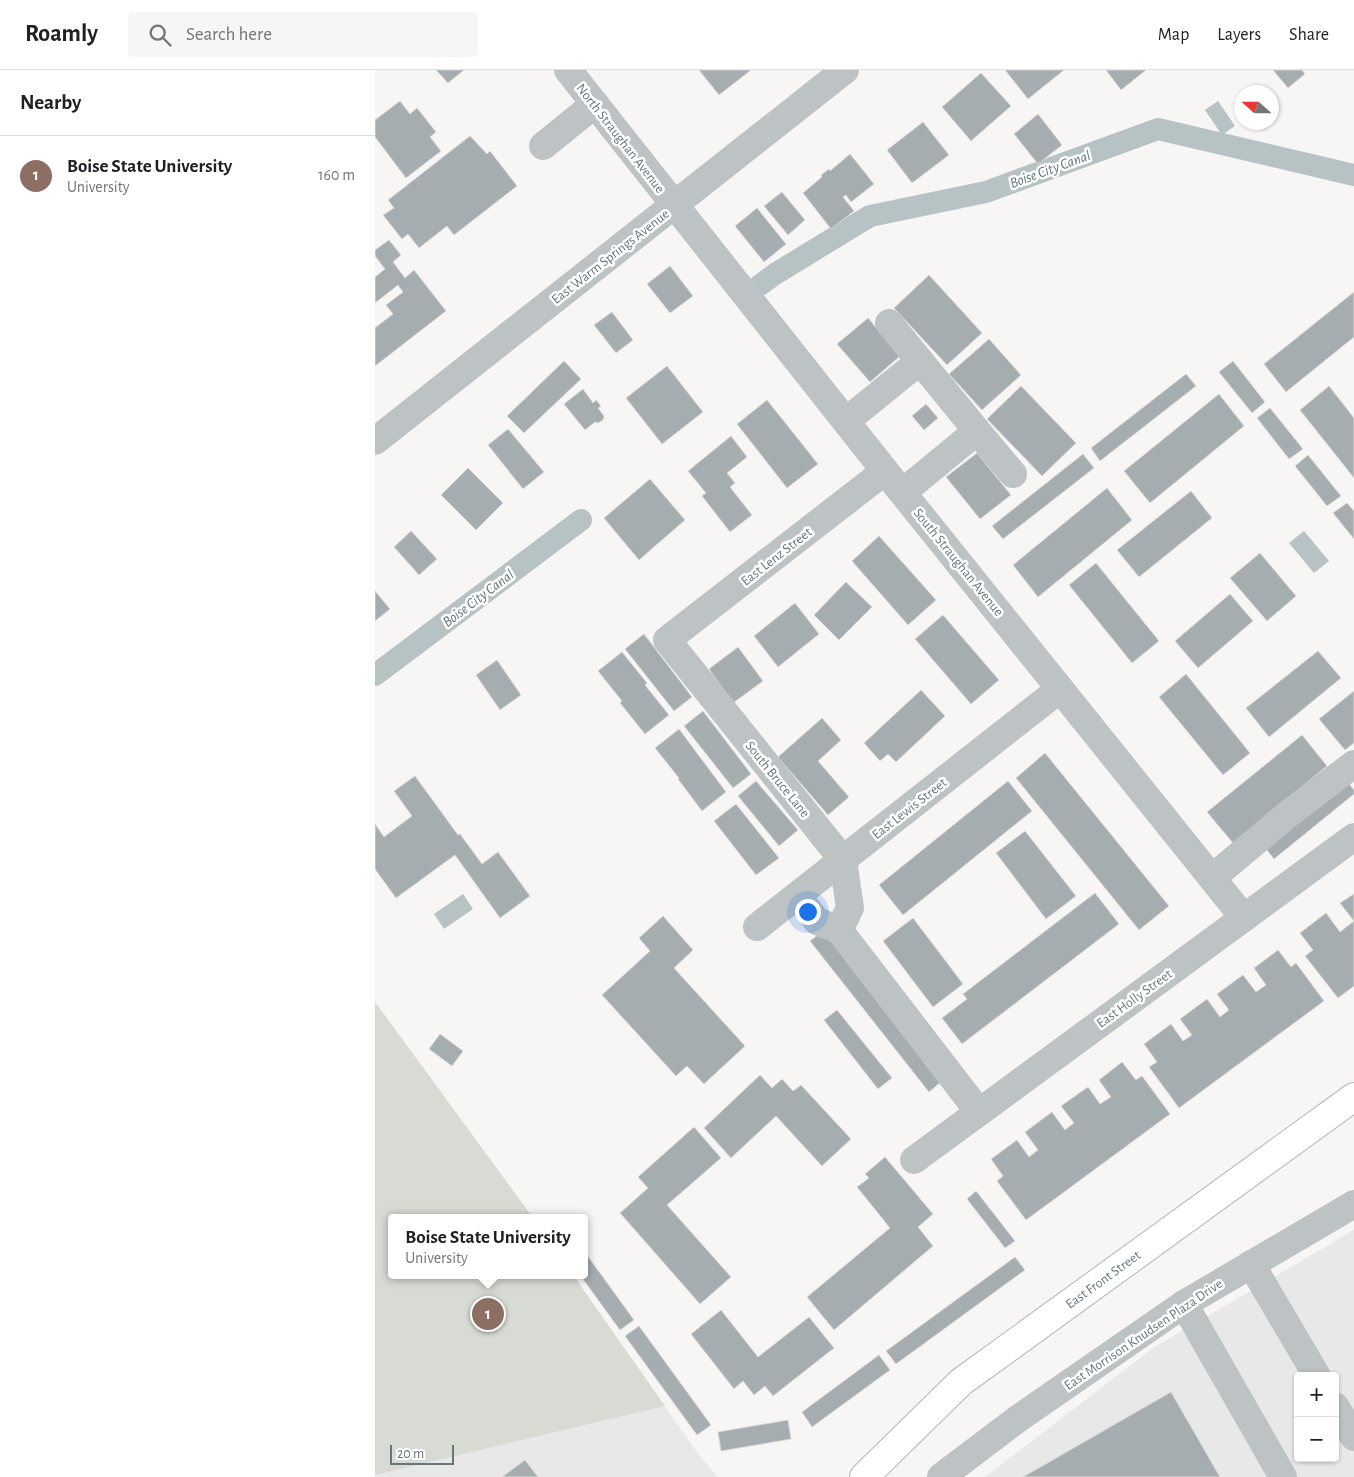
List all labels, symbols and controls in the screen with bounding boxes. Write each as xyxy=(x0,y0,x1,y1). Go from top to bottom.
search box xyxy=(128,12,478,57)
icon: search xyxy=(146,21,174,49)
text: Roamly xyxy=(25,22,98,46)
text: Search here xyxy=(186,25,272,44)
text: Map xyxy=(1158,26,1189,44)
text: Layers xyxy=(1217,26,1261,44)
text: Share xyxy=(1289,26,1329,44)
street label: North Straughan Avenue xyxy=(573,81,667,196)
north arrow xyxy=(1234,85,1279,130)
text: Nearby xyxy=(20,92,81,113)
water label: Boise City Canal xyxy=(1008,148,1093,191)
text: Boise State University xyxy=(67,157,232,176)
text: 1 xyxy=(33,167,39,183)
text: 160 m xyxy=(318,167,355,183)
text: University xyxy=(67,179,130,195)
street label: East Warm Springs Avenue xyxy=(549,207,672,307)
street label: South Straughan Avenue xyxy=(911,506,1006,619)
street label: East Lenz Street xyxy=(739,525,815,589)
water label: Boise City Canal xyxy=(440,567,517,630)
street label: South Bruce Lane xyxy=(742,739,812,820)
street label: East Lewis Street xyxy=(870,775,950,842)
your location xyxy=(795,899,821,925)
street label: East Holly Street xyxy=(1094,967,1175,1031)
popup xyxy=(388,1214,588,1279)
text: Boise State University xyxy=(405,1228,571,1247)
street label: East Front Street xyxy=(1063,1248,1144,1312)
text: University xyxy=(405,1250,468,1266)
street label: East Morrison Knudsen Plaza Drive xyxy=(1062,1277,1225,1393)
pin: 1 xyxy=(472,1295,504,1333)
map controls xyxy=(1294,1372,1339,1462)
button: + xyxy=(1294,1372,1339,1417)
button: − xyxy=(1294,1417,1339,1462)
scale bar xyxy=(390,1442,454,1465)
text: 20 m xyxy=(397,1447,424,1461)

